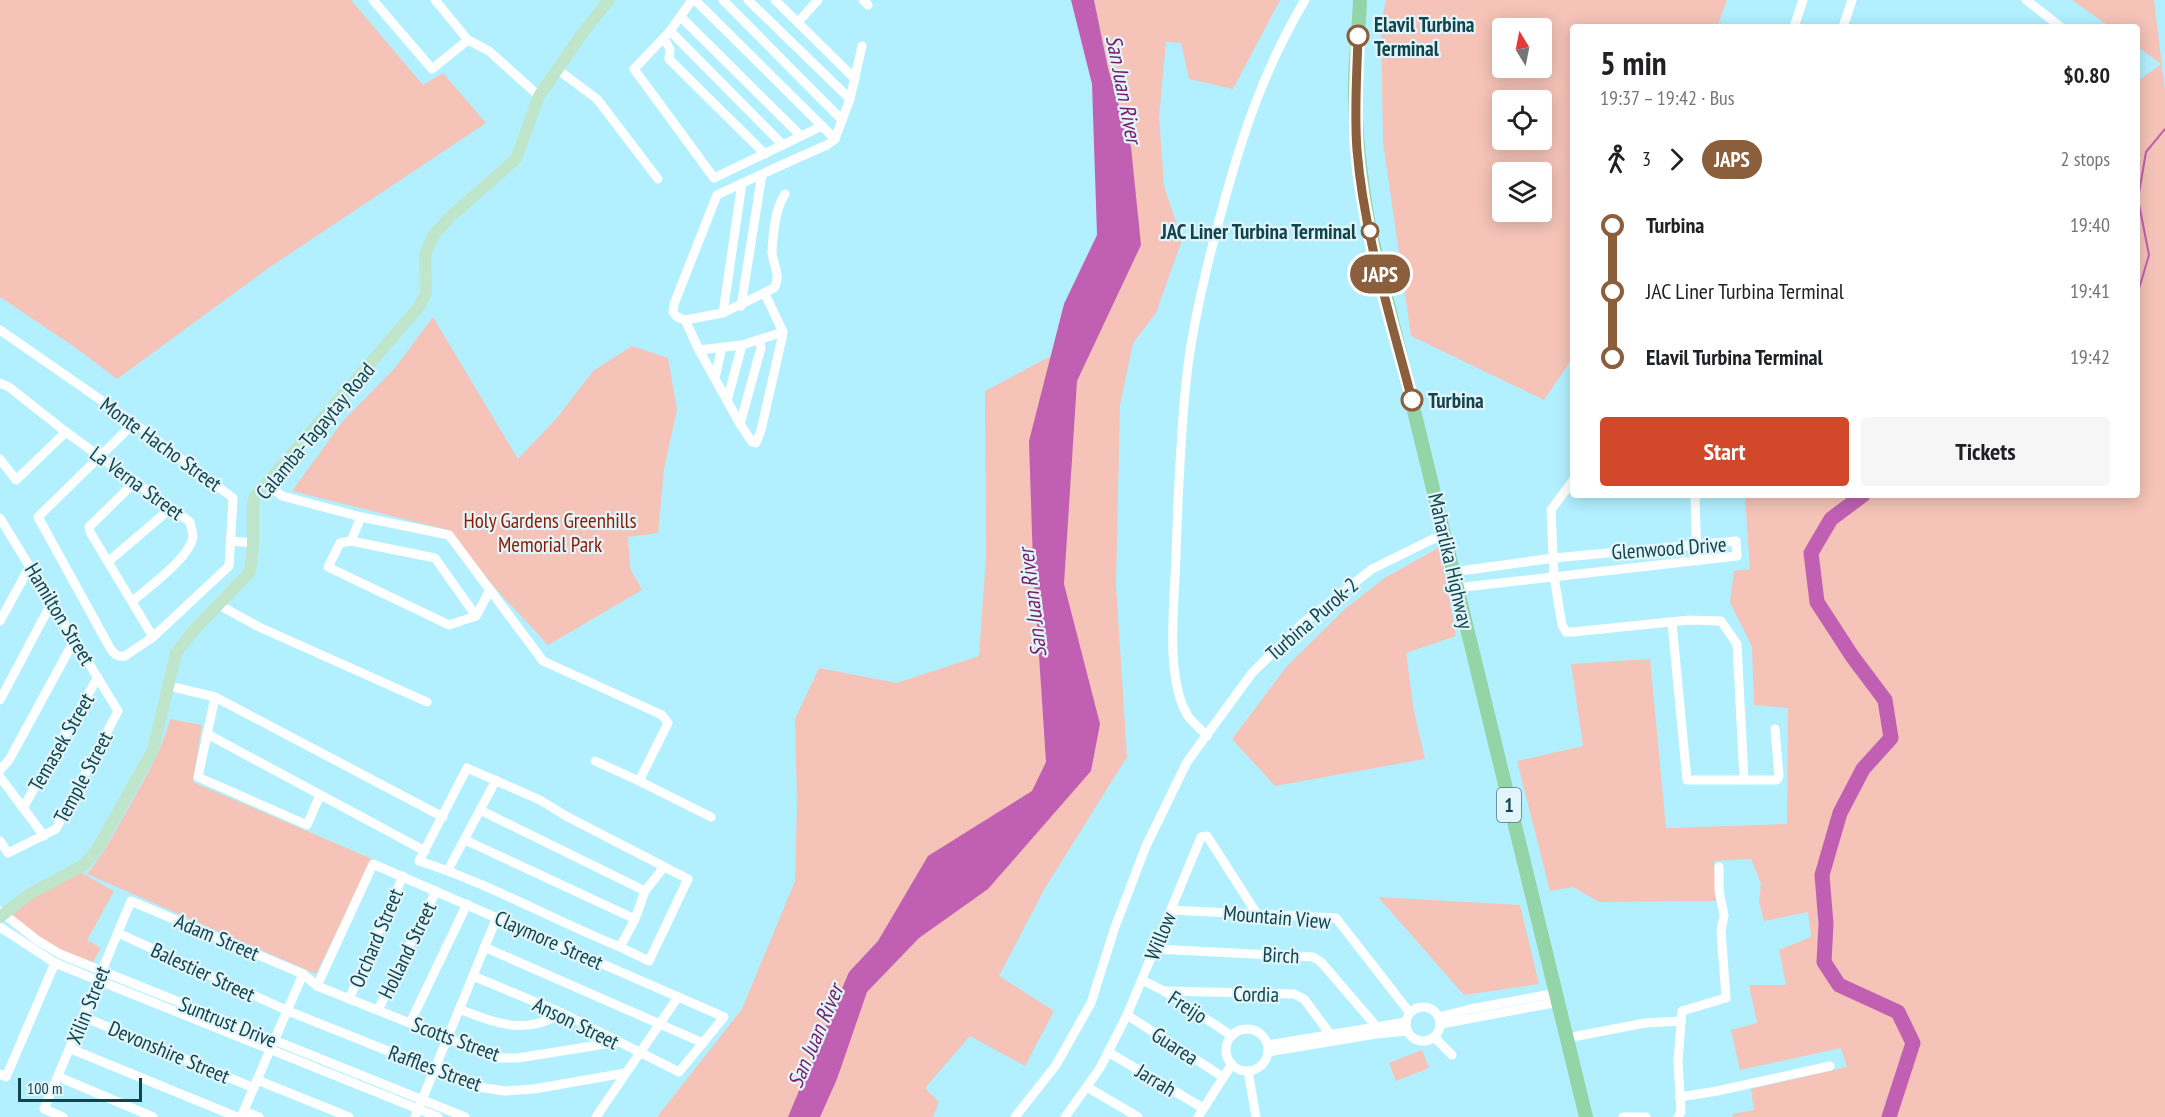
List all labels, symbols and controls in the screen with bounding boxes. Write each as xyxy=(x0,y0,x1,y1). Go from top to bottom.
place label: Elavil Turbina Terminal xyxy=(1374,11,1475,62)
north arrow xyxy=(1492,18,1552,78)
map controls xyxy=(1492,18,1552,222)
marker: Elavil Turbina Terminal xyxy=(1347,25,1369,47)
water label: San Juan River xyxy=(1100,33,1149,148)
text: 5 min xyxy=(1600,41,1667,84)
text: $0.80 xyxy=(2063,61,2110,89)
text: 19:37 – 19:42 · Bus xyxy=(1600,85,1735,111)
button: locate xyxy=(1492,90,1552,150)
icon: walk xyxy=(1600,143,1633,176)
icon: forward xyxy=(1660,143,1693,176)
text: 3 xyxy=(1642,146,1651,172)
text: JAPS xyxy=(1714,146,1750,173)
text: 2 stops xyxy=(2061,146,2110,172)
button: layers xyxy=(1492,162,1552,222)
text: Turbina xyxy=(1646,211,1704,239)
text: 19:40 xyxy=(2070,212,2110,238)
place label: JAC Liner Turbina Terminal xyxy=(1160,218,1357,245)
marker: JAC Liner Turbina Terminal xyxy=(1361,222,1379,240)
line badge: JAPS xyxy=(1338,254,1422,294)
text: JAPS xyxy=(1362,261,1398,288)
text: JAC Liner Turbina Terminal xyxy=(1646,277,1844,305)
text: 19:41 xyxy=(2070,278,2110,304)
text: Elavil Turbina Terminal xyxy=(1646,343,1823,371)
text: 19:42 xyxy=(2070,344,2110,370)
street label: Calamba-Tagaytay Road xyxy=(250,357,380,505)
place label: Turbina xyxy=(1428,387,1484,414)
marker: Turbina xyxy=(1401,389,1423,411)
street label: Monte Hacho Street xyxy=(95,391,227,497)
button: Start xyxy=(1600,417,1849,486)
button: Tickets xyxy=(1861,417,2110,486)
street label: La Verna Street xyxy=(85,440,189,526)
street label: Maharlika Highway xyxy=(1422,491,1480,632)
park label: Holy Gardens Greenhills Memorial Park xyxy=(463,507,637,558)
street label: Glenwood Drive xyxy=(1611,531,1727,565)
water label: San Juan River xyxy=(1011,544,1053,659)
street label: Hamilton Street xyxy=(19,558,101,670)
street label: Turbina Purok-2 xyxy=(1260,571,1364,667)
street label: Temasek Street xyxy=(22,688,100,796)
street label: Temple Street xyxy=(48,726,119,828)
road number: 1 xyxy=(1497,788,1521,822)
street label: Orchard Street xyxy=(343,884,409,992)
street label: Holland Street xyxy=(372,897,442,1003)
street label: Mountain View xyxy=(1222,899,1333,935)
street label: Claymore Street xyxy=(491,904,608,976)
street label: Adam Street xyxy=(171,907,263,967)
street label: Willow xyxy=(1138,907,1182,964)
street label: Balestier Street xyxy=(147,936,259,1008)
street label: Birch xyxy=(1262,941,1300,969)
street label: Xilin Street xyxy=(60,962,116,1048)
water label: San Juan River xyxy=(781,977,850,1092)
street label: Cordia xyxy=(1233,980,1279,1008)
street label: Freijo xyxy=(1163,984,1213,1030)
street label: Suntrust Drive xyxy=(175,990,281,1054)
street label: Anson Street xyxy=(529,991,624,1055)
street label: Scotts Street xyxy=(408,1011,504,1067)
street label: Devonshire Street xyxy=(104,1014,234,1090)
street label: Guarea xyxy=(1146,1021,1204,1071)
street label: Raffles Street xyxy=(385,1039,486,1097)
street label: Jarrah xyxy=(1130,1057,1181,1103)
scale bar xyxy=(18,1075,142,1102)
text: 100 m xyxy=(27,1078,62,1098)

